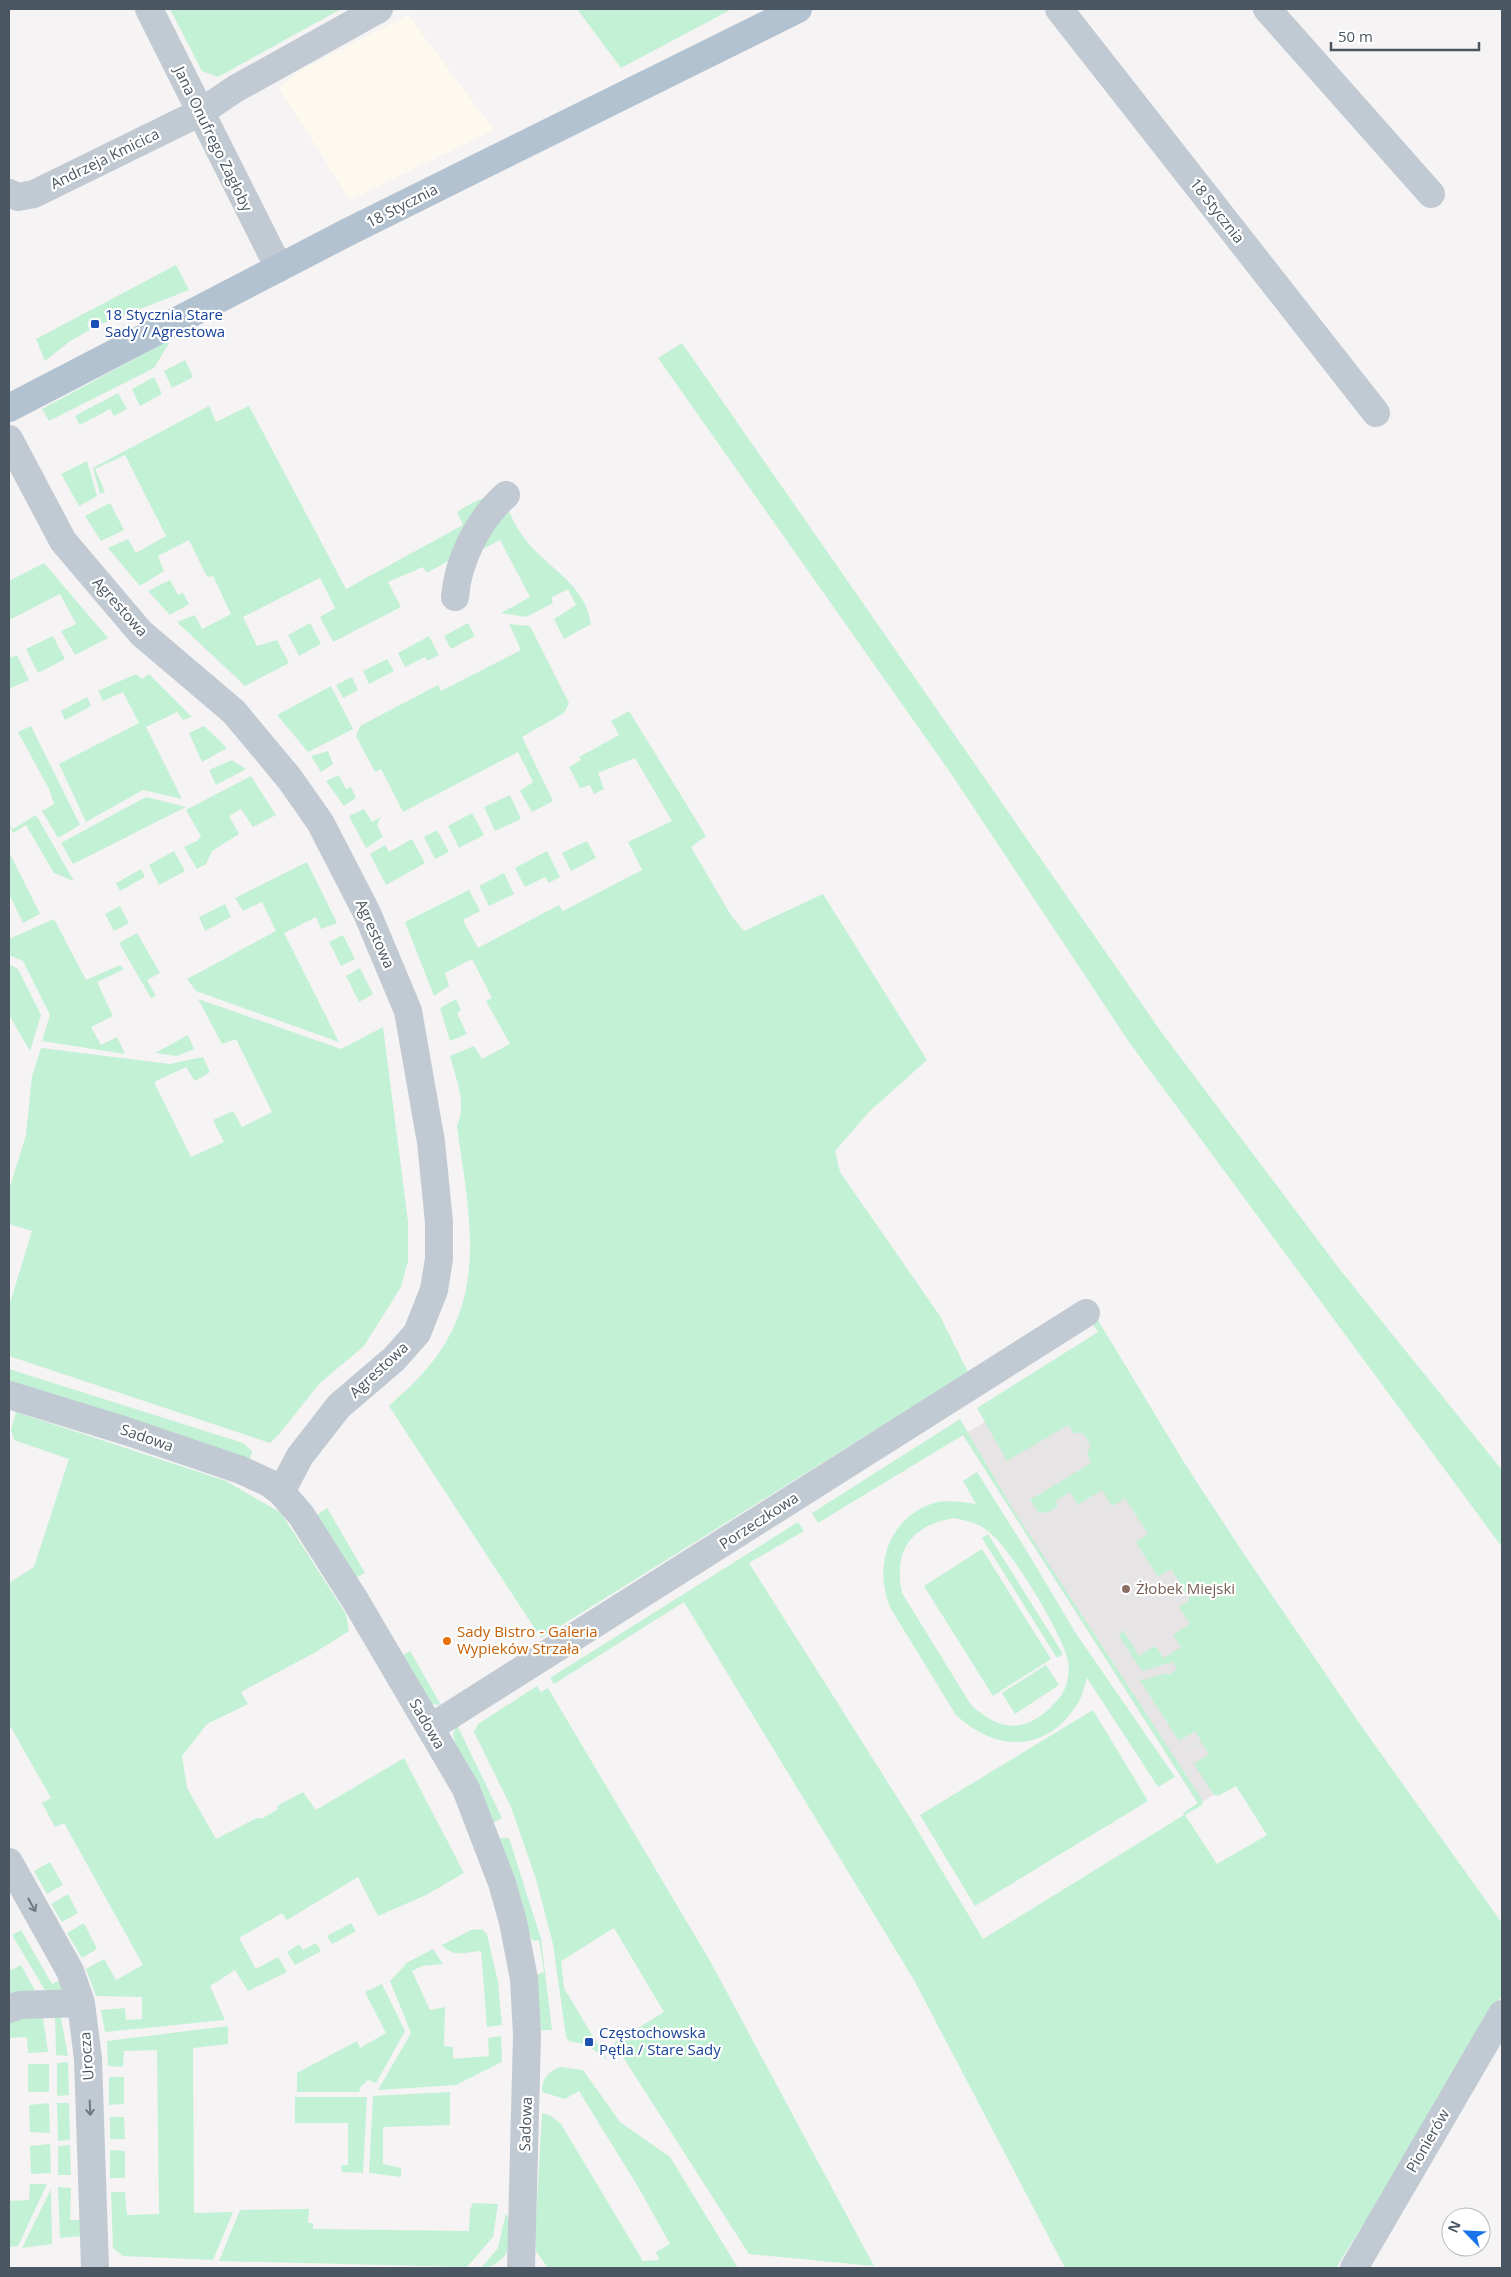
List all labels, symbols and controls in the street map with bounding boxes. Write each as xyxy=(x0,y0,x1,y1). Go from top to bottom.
scale bar xyxy=(1331,20,1478,52)
text: 50 m xyxy=(1338,26,1373,46)
street label: Jana Onufrego Zagłoby xyxy=(169,61,258,215)
street label: Andrzeja Kmicica xyxy=(47,123,162,193)
street label: 18 Stycznia xyxy=(1186,174,1250,247)
street label: 18 Stycznia xyxy=(362,179,441,232)
place label: 18 Stycznia Stare Sady / Agrestowa xyxy=(105,304,225,341)
marker: 18 Stycznia Stare Sady / Agrestowa xyxy=(89,318,101,330)
street label: Agrestowa xyxy=(89,572,153,640)
street label: Agrestowa xyxy=(352,896,400,971)
street label: Agrestowa xyxy=(345,1337,412,1402)
street label: Sadowa xyxy=(118,1419,176,1455)
street label: Porzeczkowa xyxy=(715,1487,802,1553)
place label: Żłobek Miejski xyxy=(1136,1578,1235,1598)
marker: Żłobek Miejski xyxy=(1120,1583,1132,1595)
place label: Sady Bistro - Galeria Wypieków Strzała xyxy=(457,1621,598,1658)
marker: Sady Bistro - Galeria Wypieków Strzała xyxy=(441,1635,453,1647)
street label: Sadowa xyxy=(406,1695,450,1752)
one-way arrow xyxy=(28,1897,38,1911)
place label: Częstochowska Pętla / Stare Sady xyxy=(599,2022,721,2059)
street label: Urocza xyxy=(74,2031,98,2081)
marker: Częstochowska Pętla / Stare Sady xyxy=(583,2036,595,2048)
street label: Sadowa xyxy=(514,2096,536,2152)
one-way arrow xyxy=(85,2099,94,2115)
street label: Pionierów xyxy=(1401,2105,1453,2176)
north arrow xyxy=(1441,2207,1491,2257)
text: N xyxy=(1443,2217,1465,2236)

